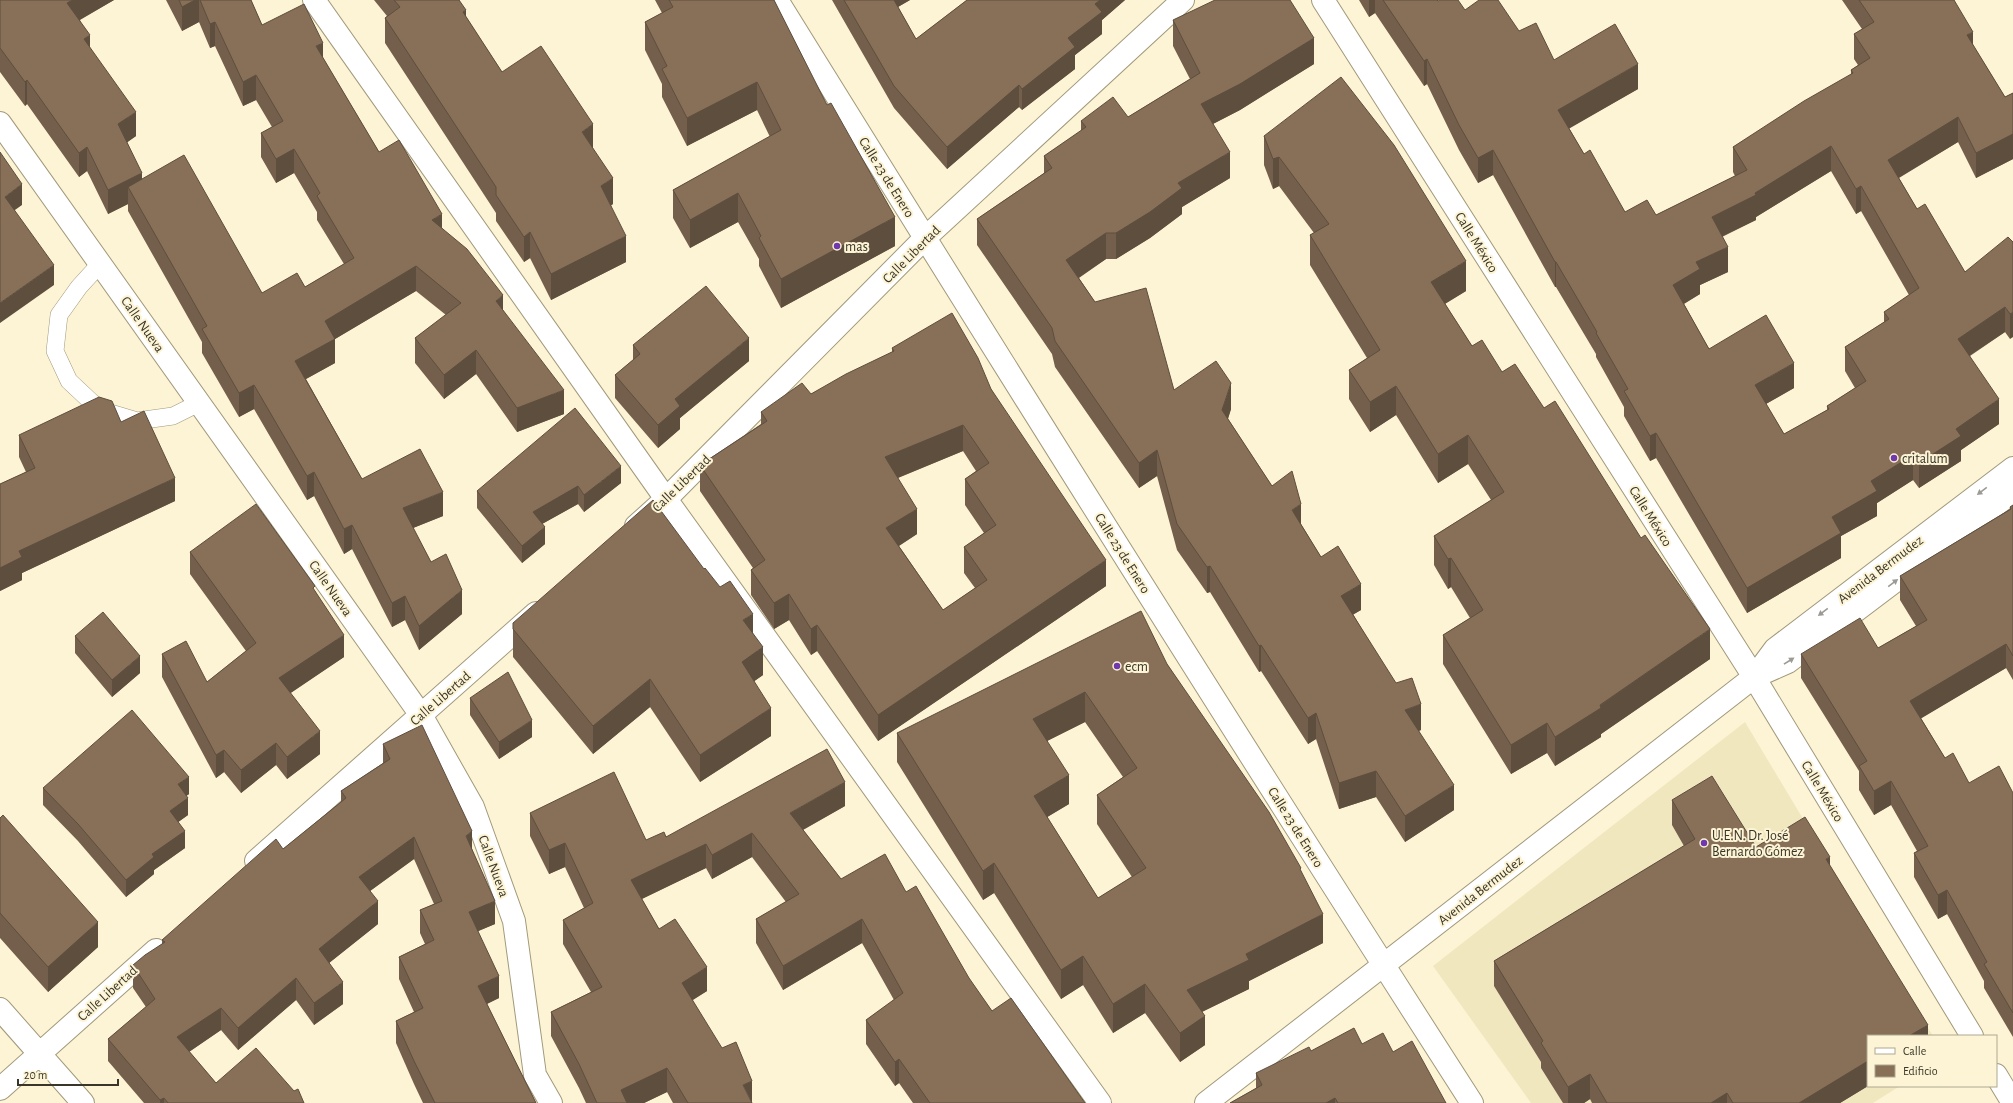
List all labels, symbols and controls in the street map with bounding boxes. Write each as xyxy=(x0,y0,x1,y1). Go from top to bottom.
street label: Calle 23 de Enero xyxy=(856,135,916,220)
street label: Calle México xyxy=(1452,210,1500,275)
street label: Calle Libertad xyxy=(880,223,943,286)
place label: mas xyxy=(845,240,868,254)
marker: mas xyxy=(832,241,842,251)
street label: Calle Nueva xyxy=(118,294,167,355)
place label: critalum xyxy=(1902,452,1948,466)
street label: Calle Libertad xyxy=(650,453,714,515)
marker: critalum xyxy=(1889,453,1899,463)
street label: Calle México xyxy=(1626,484,1674,549)
one-way arrow xyxy=(1977,487,1987,495)
street label: Calle 23 de Enero xyxy=(1092,511,1152,596)
street label: Avenida Bermudez xyxy=(1835,533,1926,606)
street label: Calle Nueva xyxy=(306,558,355,619)
one-way arrow xyxy=(1887,579,1898,587)
one-way arrow xyxy=(1817,608,1828,617)
one-way arrow xyxy=(1783,657,1795,664)
place label: ecm xyxy=(1125,660,1148,674)
marker: ecm xyxy=(1112,661,1122,671)
street label: Calle Libertad xyxy=(408,669,474,729)
street label: Calle México xyxy=(1799,759,1846,825)
street label: Calle 23 de Enero xyxy=(1265,785,1325,870)
place label: U.E.N. Dr. José Bernardo Gómez xyxy=(1712,829,1803,859)
street label: Calle Nueva xyxy=(475,834,511,900)
marker: U.E.N. Dr. José Bernardo Gómez xyxy=(1699,838,1709,848)
street label: Avenida Bermudez xyxy=(1436,853,1526,928)
street label: Calle Libertad xyxy=(75,963,140,1024)
legend xyxy=(1867,1035,1997,1087)
text: Calle xyxy=(1903,1045,1926,1057)
scale bar xyxy=(18,1061,118,1087)
text: Edificio xyxy=(1903,1065,1938,1077)
text: 20 m xyxy=(24,1069,47,1081)

